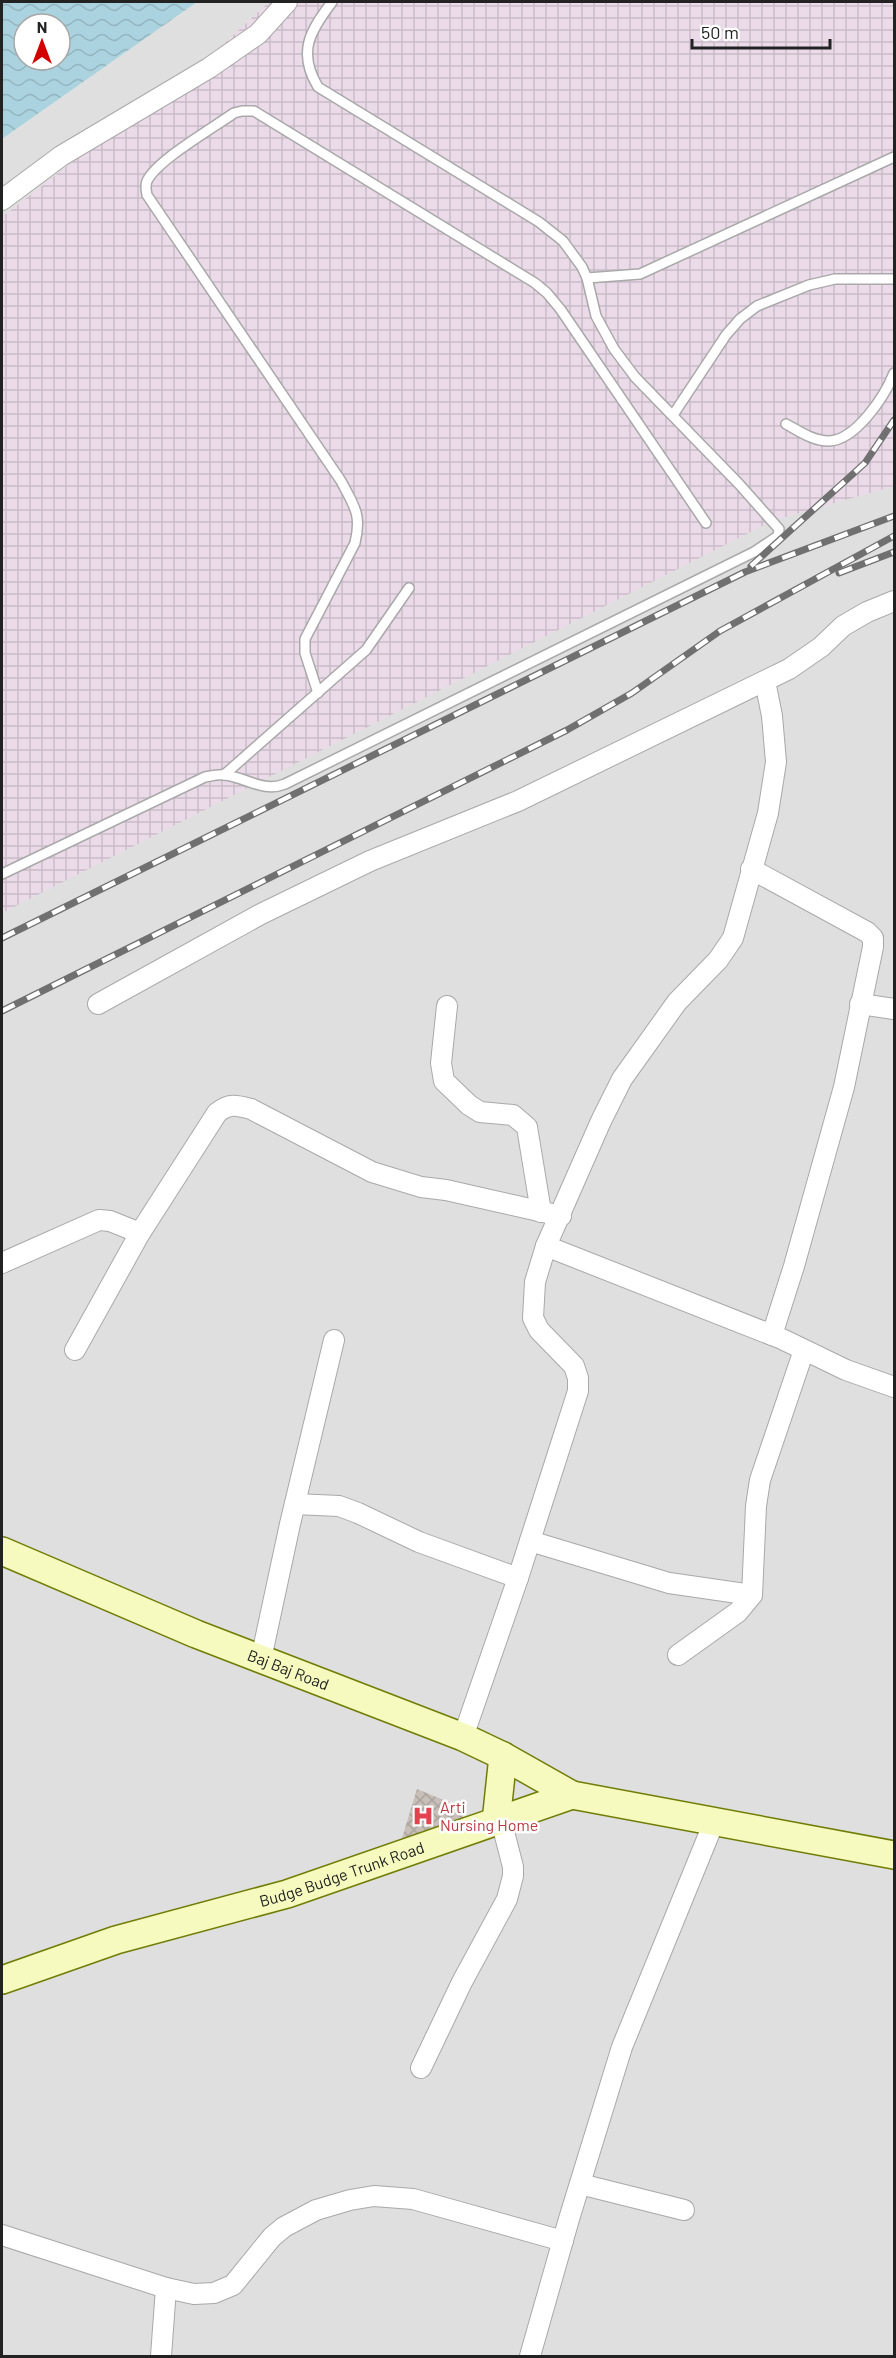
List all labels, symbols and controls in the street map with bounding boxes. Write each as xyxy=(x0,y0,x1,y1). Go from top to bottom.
north arrow xyxy=(12,12,72,72)
scale bar xyxy=(692,12,830,50)
text: N xyxy=(37,17,47,36)
text: 50 m xyxy=(701,21,739,43)
street label: Baj Baj Road xyxy=(245,1645,332,1693)
place label: Arti Nursing Home xyxy=(440,1797,538,1834)
hospital icon: Arti Nursing Home xyxy=(411,1804,435,1828)
street label: Budge Budge Trunk Road xyxy=(257,1837,426,1910)

